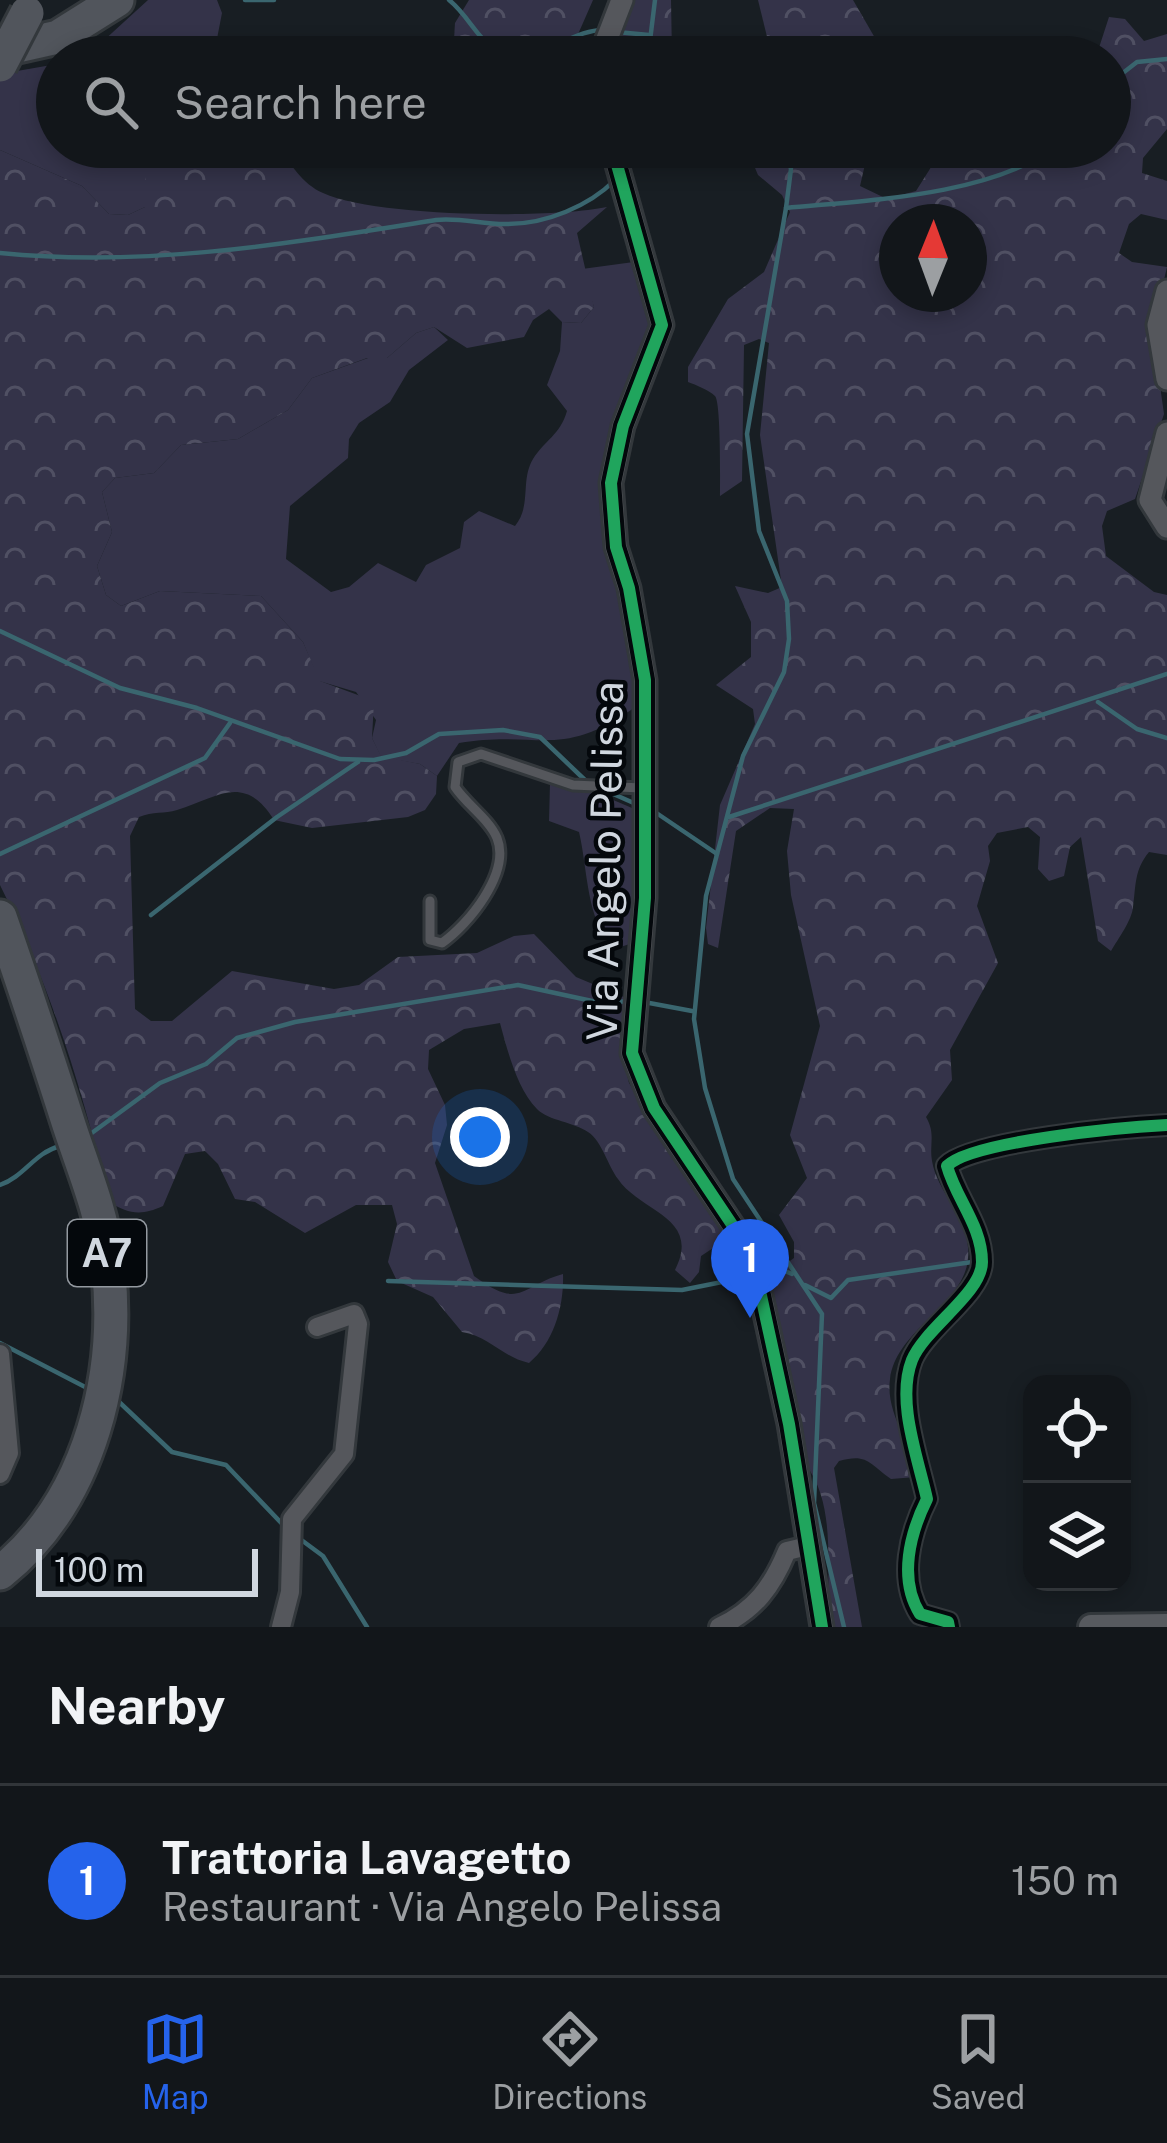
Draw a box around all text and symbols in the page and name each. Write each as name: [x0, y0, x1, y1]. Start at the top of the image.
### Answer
search box: [36, 36, 1131, 168]
icon: search: [78, 69, 144, 135]
text: Search here: [174, 76, 427, 129]
north arrow: [879, 204, 987, 312]
street label: Via Angelo Pelissa: [577, 681, 632, 1041]
your location: [450, 1107, 510, 1167]
pin: 1: [711, 1219, 789, 1318]
road number: A7: [68, 1220, 146, 1286]
map controls: [1023, 1375, 1131, 1591]
button: locate: [1023, 1375, 1131, 1483]
button: layers: [1023, 1483, 1131, 1591]
scale bar: [36, 1543, 258, 1596]
text: 100 m: [54, 1551, 144, 1589]
text: Nearby: [48, 1676, 225, 1735]
text: Trattoria Lavagetto: [162, 1831, 571, 1884]
text: 1: [79, 1858, 95, 1904]
text: 150 m: [1011, 1858, 1119, 1904]
text: Restaurant · Via Angelo Pelissa: [162, 1884, 722, 1930]
tab: Map: [142, 2006, 209, 2116]
tab: Directions: [492, 2006, 647, 2116]
tab: Saved: [931, 2006, 1025, 2116]

